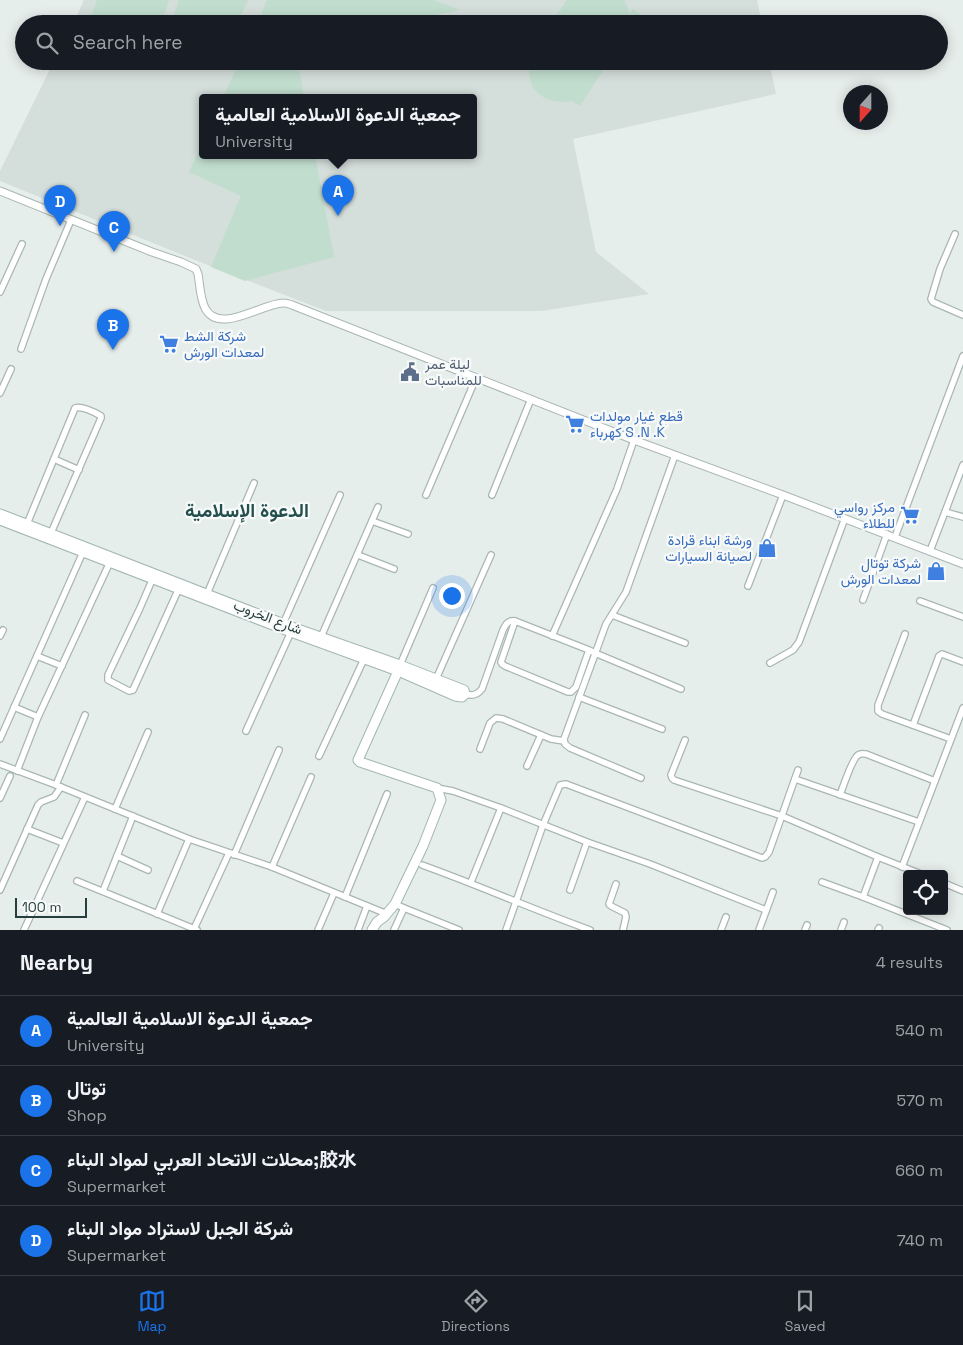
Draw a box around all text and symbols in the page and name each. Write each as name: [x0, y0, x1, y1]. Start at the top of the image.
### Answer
search box: [15, 15, 948, 70]
icon: search: [33, 29, 61, 57]
text: Search here: [73, 30, 183, 55]
north arrow: [843, 85, 888, 130]
popup: [199, 94, 477, 159]
text: جمعية الدعوة الاسلامية العالمية: [215, 102, 461, 127]
text: University: [215, 131, 293, 152]
pin: A: [322, 175, 354, 216]
pin: D: [44, 185, 76, 226]
pin: C: [98, 211, 130, 252]
pin: B: [97, 309, 129, 350]
place label: شركة الشط لمعدات الورش: [184, 327, 264, 361]
supermarket icon: شركة الشط لمعدات الورش: [158, 333, 180, 355]
place label: ليلة عمر للمناسبات: [424, 355, 482, 389]
public building icon: ليلة عمر للمناسبات: [399, 361, 421, 383]
place label: قطع غيار مولدات كهرباء S .N .K: [590, 407, 683, 441]
supermarket icon: قطع غيار مولدات كهرباء S .N .K: [564, 413, 586, 435]
district label: الدعوة الإسلامية: [185, 498, 309, 523]
place label: مركز رواسي للطلاء: [834, 498, 895, 532]
supermarket icon: مركز رواسي للطلاء: [899, 504, 921, 526]
place label: ورشة ابناء قرادة لصيانة السيارات: [665, 531, 752, 565]
shop icon: ورشة ابناء قرادة لصيانة السيارات: [756, 537, 778, 559]
place label: شركة توتال لمعدات الورش: [841, 554, 921, 588]
shop icon: شركة توتال لمعدات الورش: [925, 560, 947, 582]
your location: [439, 583, 465, 609]
street label: شارع الخروب: [230, 596, 305, 640]
map controls: [903, 870, 948, 915]
button: locate: [903, 870, 948, 915]
scale bar: [15, 895, 88, 918]
text: 100 m: [22, 898, 61, 916]
text: Nearby: [20, 949, 93, 976]
text: 4 results: [876, 952, 943, 973]
text: جمعية الدعوة الاسلامية العالمية: [67, 1006, 313, 1031]
text: A: [31, 1020, 41, 1041]
text: 540 m: [895, 1020, 943, 1041]
text: University: [67, 1035, 145, 1056]
text: توتال: [67, 1076, 106, 1101]
text: B: [31, 1090, 41, 1111]
text: 570 m: [897, 1090, 943, 1111]
text: Shop: [67, 1105, 107, 1126]
text: محلات الاتحاد العربي لمواد البناء;胶水: [67, 1147, 357, 1172]
text: C: [31, 1160, 41, 1181]
text: 660 m: [895, 1160, 943, 1181]
text: Supermarket: [67, 1176, 166, 1197]
text: شركة الجبل لاستراد مواد البناء: [67, 1216, 293, 1241]
text: D: [31, 1230, 41, 1251]
text: 740 m: [897, 1230, 943, 1251]
text: Supermarket: [67, 1245, 166, 1266]
tab: Map: [137, 1287, 167, 1335]
tab: Directions: [441, 1287, 510, 1335]
tab: Saved: [785, 1287, 826, 1335]

